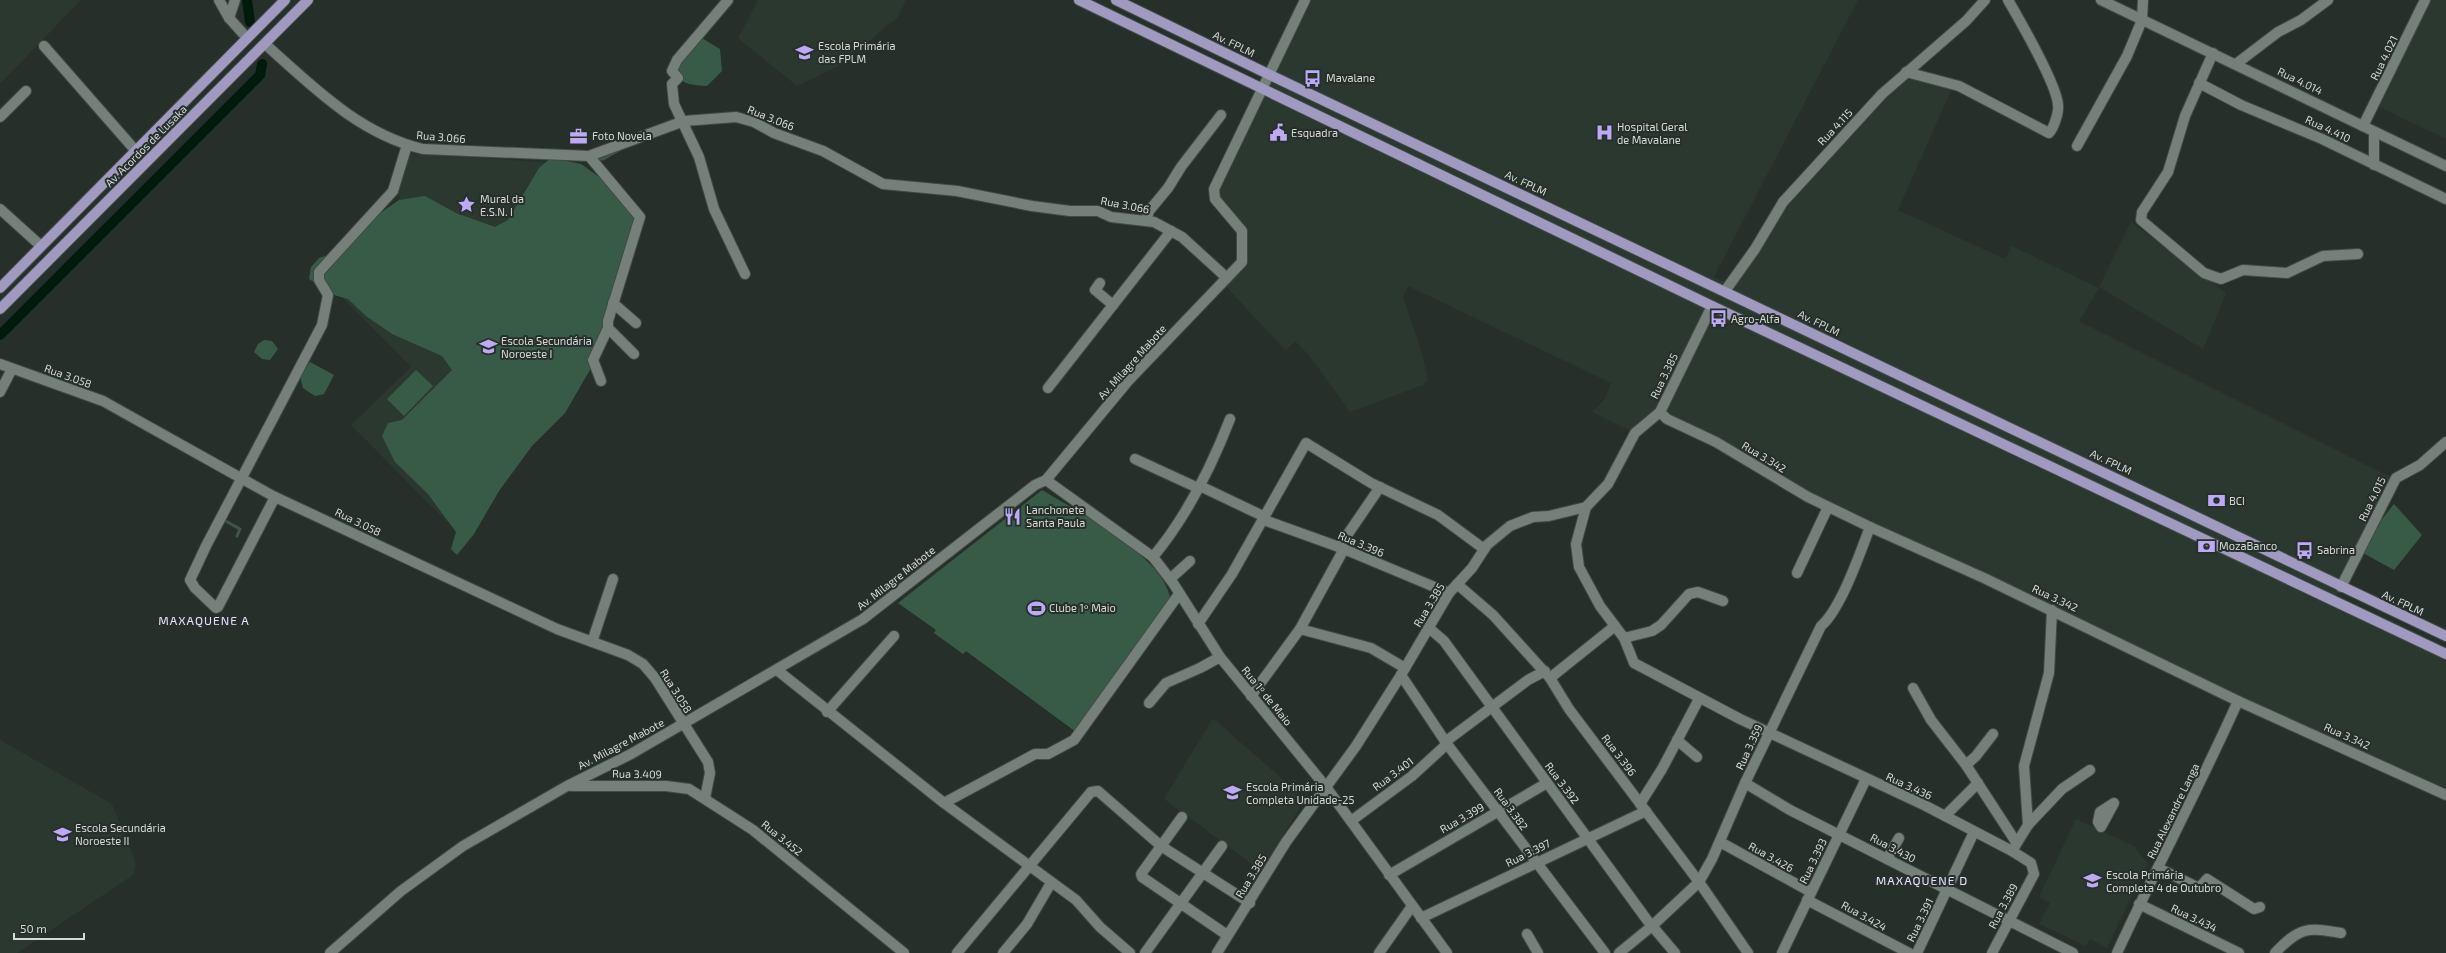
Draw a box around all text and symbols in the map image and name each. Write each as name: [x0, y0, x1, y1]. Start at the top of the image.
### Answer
street label: Av. FPLM: [1211, 28, 1257, 59]
street label: Rua 4.021: [2367, 33, 2400, 82]
place label: Escola Primária das FPLM: [818, 39, 896, 65]
school or university icon: Escola Primária das FPLM: [795, 42, 815, 62]
street label: Rua 4.014: [2276, 64, 2325, 97]
bus stop icon: Mavalane: [1303, 68, 1323, 88]
place label: Mavalane: [1326, 71, 1375, 84]
street label: Av. Acordos de Lusaka: [102, 102, 189, 189]
street label: Rua 3.066: [746, 102, 797, 133]
street label: Rua 4.115: [1815, 106, 1855, 148]
street label: Rua 4.410: [2303, 112, 2353, 145]
place label: Hospital Geral de Mavalane: [1617, 120, 1688, 146]
public building icon: Esquadra: [1268, 123, 1288, 143]
hospital icon: Hospital Geral de Mavalane: [1594, 123, 1614, 143]
office icon: Foto Novela: [569, 126, 589, 146]
place label: Esquadra: [1291, 126, 1338, 139]
street label: Rua 3.066: [416, 128, 466, 145]
place label: Foto Novela: [592, 129, 652, 142]
street label: Av. FPLM: [1503, 167, 1549, 198]
place label: Mural da E.S.N. I: [480, 192, 524, 218]
street label: Rua 3.066: [1100, 193, 1151, 216]
place icon: Mural da E.S.N. I: [457, 195, 477, 215]
street label: Av. FPLM: [1796, 307, 1842, 338]
bus stop icon: Agro-Alfa: [1708, 309, 1728, 329]
place label: Agro-Alfa: [1731, 312, 1780, 325]
street label: Av. Milagre Mabote: [1095, 322, 1169, 402]
place label: Escola Secundária Noroeste I: [501, 334, 592, 360]
school or university icon: Escola Secundária Noroeste I: [478, 337, 498, 357]
street label: Rua 3.385: [1647, 351, 1680, 401]
street label: Rua 3.058: [43, 361, 94, 390]
street label: Rua 3.342: [1740, 438, 1789, 475]
street label: Av. FPLM: [2088, 446, 2134, 477]
street label: Rua 4.015: [2355, 474, 2388, 523]
bank icon: BCI: [2206, 491, 2226, 511]
place label: BCI: [2229, 494, 2245, 507]
place label: Lanchonete Santa Paula: [1026, 503, 1085, 529]
street label: Rua 3.058: [333, 505, 383, 538]
restaurant icon: Lanchonete Santa Paula: [1003, 506, 1023, 526]
street label: Rua 3.396: [1336, 528, 1386, 559]
bank icon: MozaBanco: [2196, 536, 2216, 556]
place label: MozaBanco: [2219, 539, 2277, 552]
bus stop icon: Sabrina: [2294, 540, 2314, 560]
street label: Av. Milagre Mabote: [854, 543, 938, 612]
place label: Sabrina: [2317, 543, 2355, 556]
street label: Rua 3.385: [1410, 580, 1447, 629]
street label: Rua 3.342: [2030, 581, 2080, 614]
street label: Av. FPLM: [2380, 587, 2426, 618]
sports icon: Clube 1º Maio: [1026, 598, 1046, 618]
place label: Clube 1º Maio: [1049, 601, 1116, 614]
district label: MAXAQUENE A: [158, 613, 250, 628]
street label: Rua 1º de Maio: [1239, 663, 1295, 728]
street label: Rua 3.058: [658, 666, 695, 715]
street label: Av. Milagre Mabote: [575, 715, 666, 772]
street label: Rua 3.342: [2322, 720, 2372, 752]
street label: Rua 3.359: [1732, 722, 1765, 772]
street label: Rua 3.396: [1599, 731, 1639, 778]
street label: Rua 3.401: [1370, 754, 1416, 793]
street label: Rua 3.392: [1543, 759, 1582, 806]
street label: Rua Alexandre Langa: [2144, 761, 2201, 861]
street label: Rua 3.409: [612, 767, 662, 780]
street label: Rua 3.436: [1884, 769, 1934, 802]
place label: Escola Primária Completa Unidade-25: [1246, 780, 1355, 806]
school or university icon: Escola Primária Completa Unidade-25: [1223, 783, 1243, 803]
street label: Rua 3.382: [1492, 785, 1531, 832]
street label: Rua 3.399: [1437, 800, 1486, 835]
street label: Rua 3.452: [759, 817, 805, 858]
place label: Escola Secundária Noroeste II: [75, 821, 166, 847]
school or university icon: Escola Secundária Noroeste II: [52, 824, 72, 844]
street label: Rua 3.430: [1868, 830, 1918, 865]
street label: Rua 3.397: [1503, 836, 1553, 869]
street label: Rua 3.393: [1796, 836, 1829, 886]
street label: Rua 3.426: [1747, 839, 1796, 874]
street label: Rua 3.385: [1232, 851, 1269, 900]
place label: Escola Primária Completa 4 de Outubro: [2106, 868, 2221, 894]
school or university icon: Escola Primária Completa 4 de Outubro: [2083, 871, 2103, 891]
district label: MAXAQUENE D: [1876, 873, 1968, 888]
street label: Rua 3.389: [1985, 881, 2020, 931]
street label: Rua 3.391: [1903, 896, 1936, 944]
street label: Rua 3.424: [1839, 898, 1889, 933]
street label: Rua 3.434: [2169, 901, 2220, 934]
scale bar: [14, 915, 84, 941]
text: 50 m: [20, 921, 47, 935]

